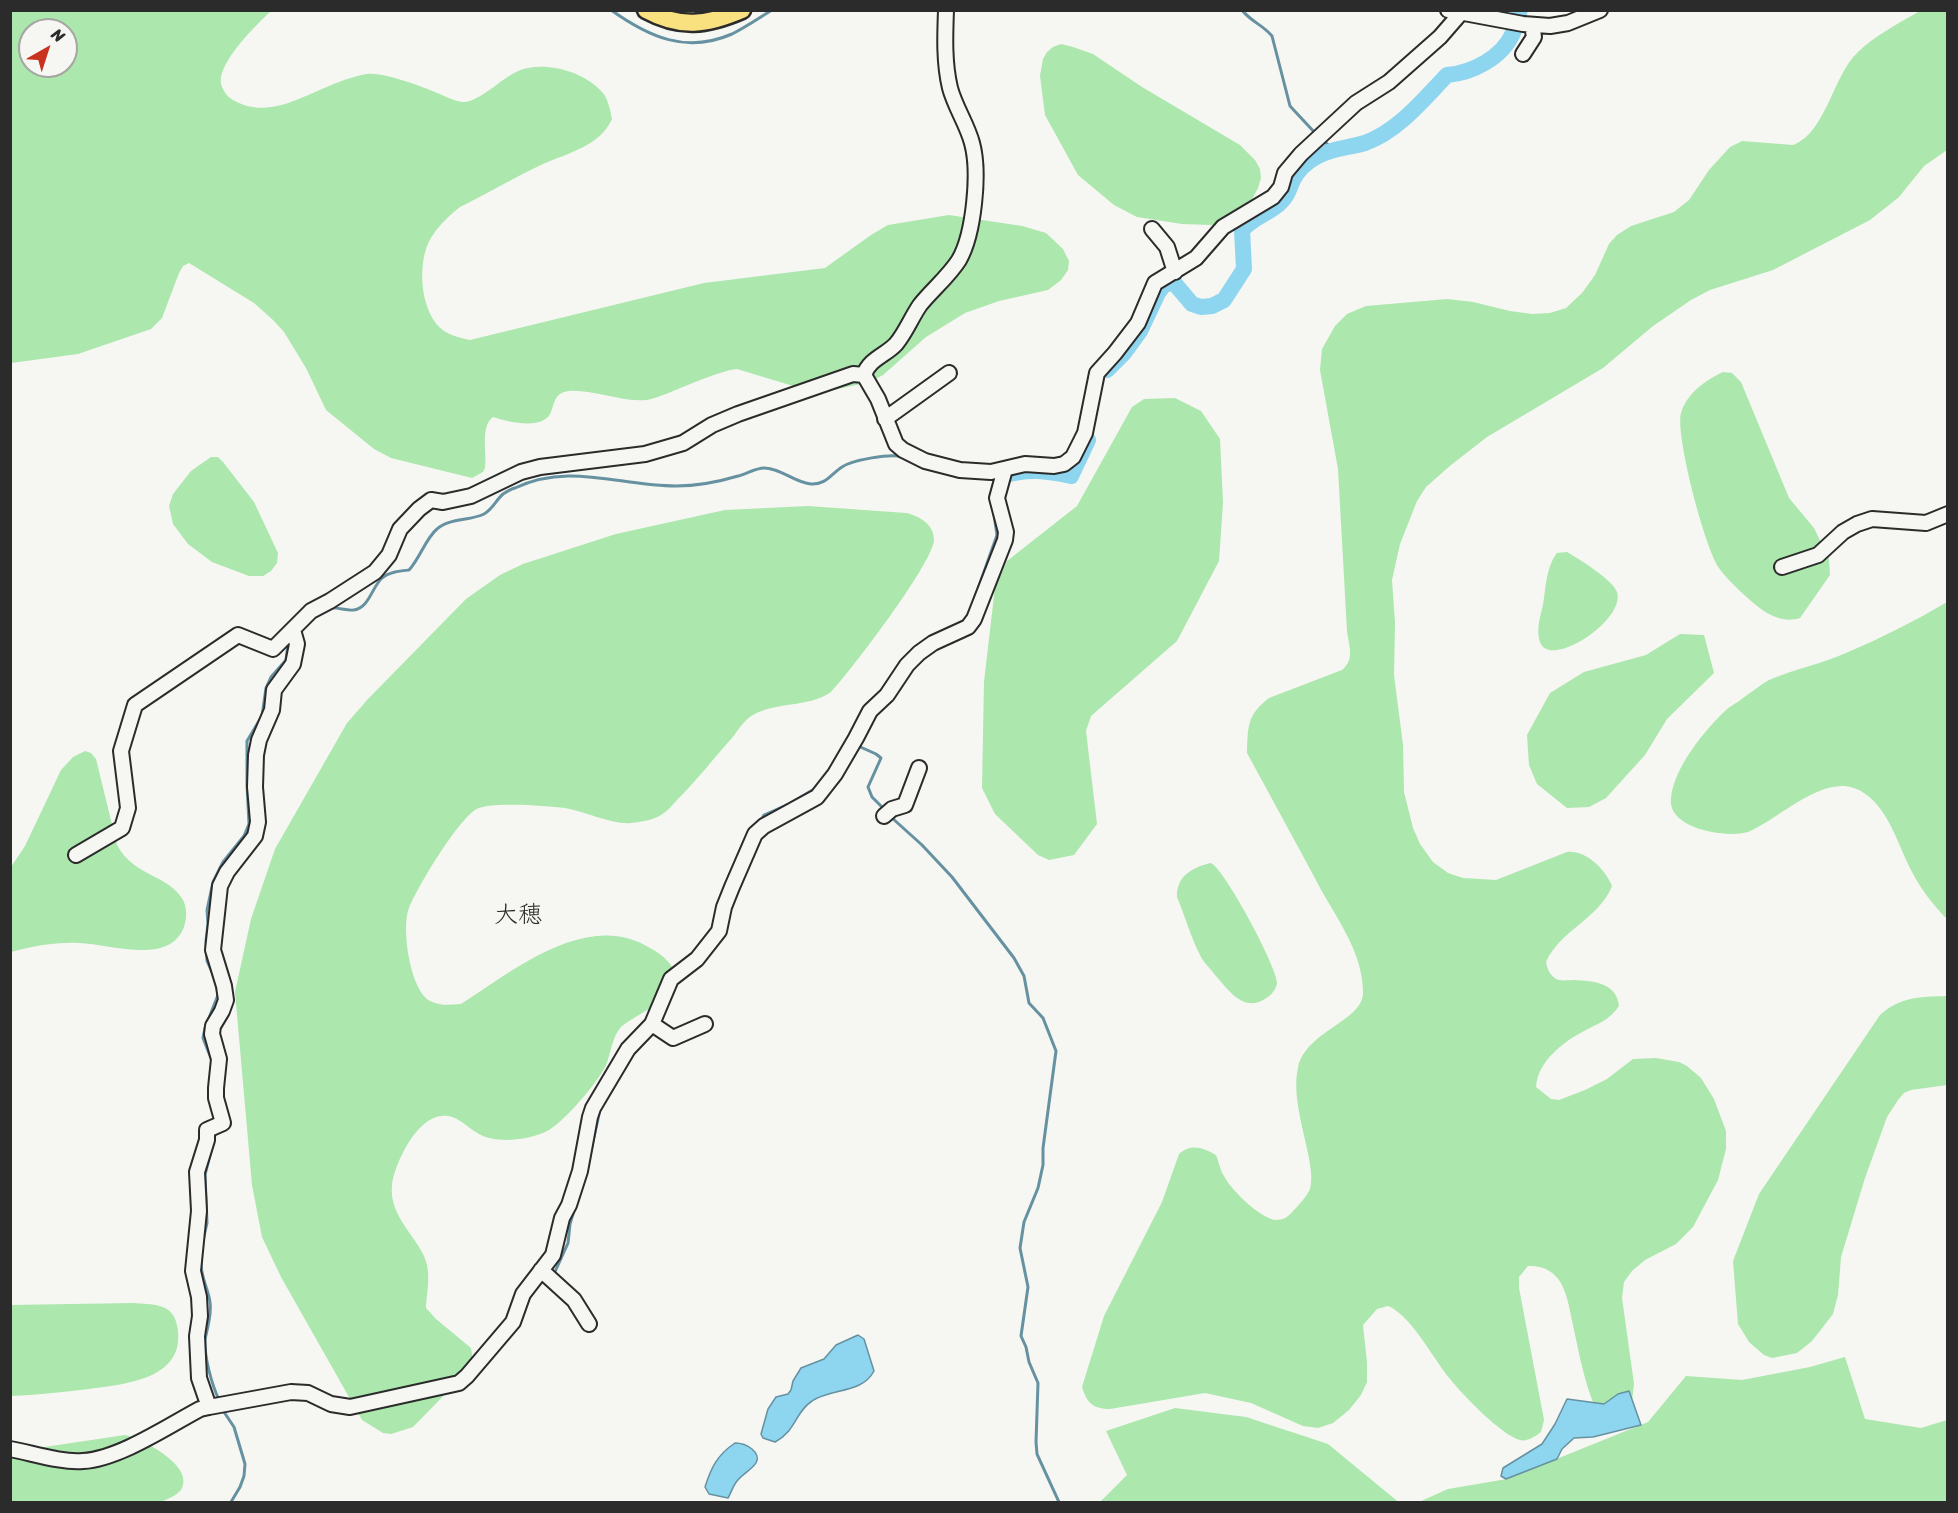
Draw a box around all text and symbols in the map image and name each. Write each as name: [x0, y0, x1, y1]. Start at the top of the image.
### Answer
north arrow: [18, 18, 78, 78]
text: N: [45, 20, 72, 50]
district label: 大穂: [494, 902, 542, 930]

